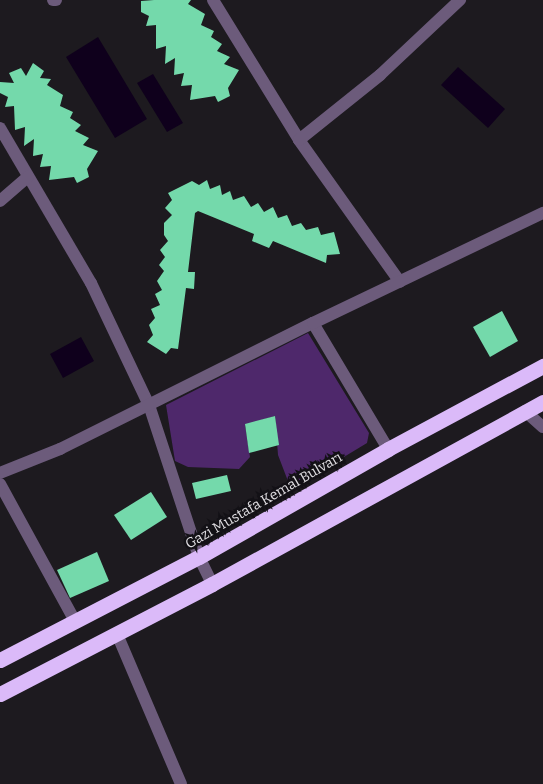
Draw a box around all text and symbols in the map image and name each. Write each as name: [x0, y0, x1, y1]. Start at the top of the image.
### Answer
street label: Gazi Mustafa Kemal Bulvarı: [183, 449, 345, 553]

